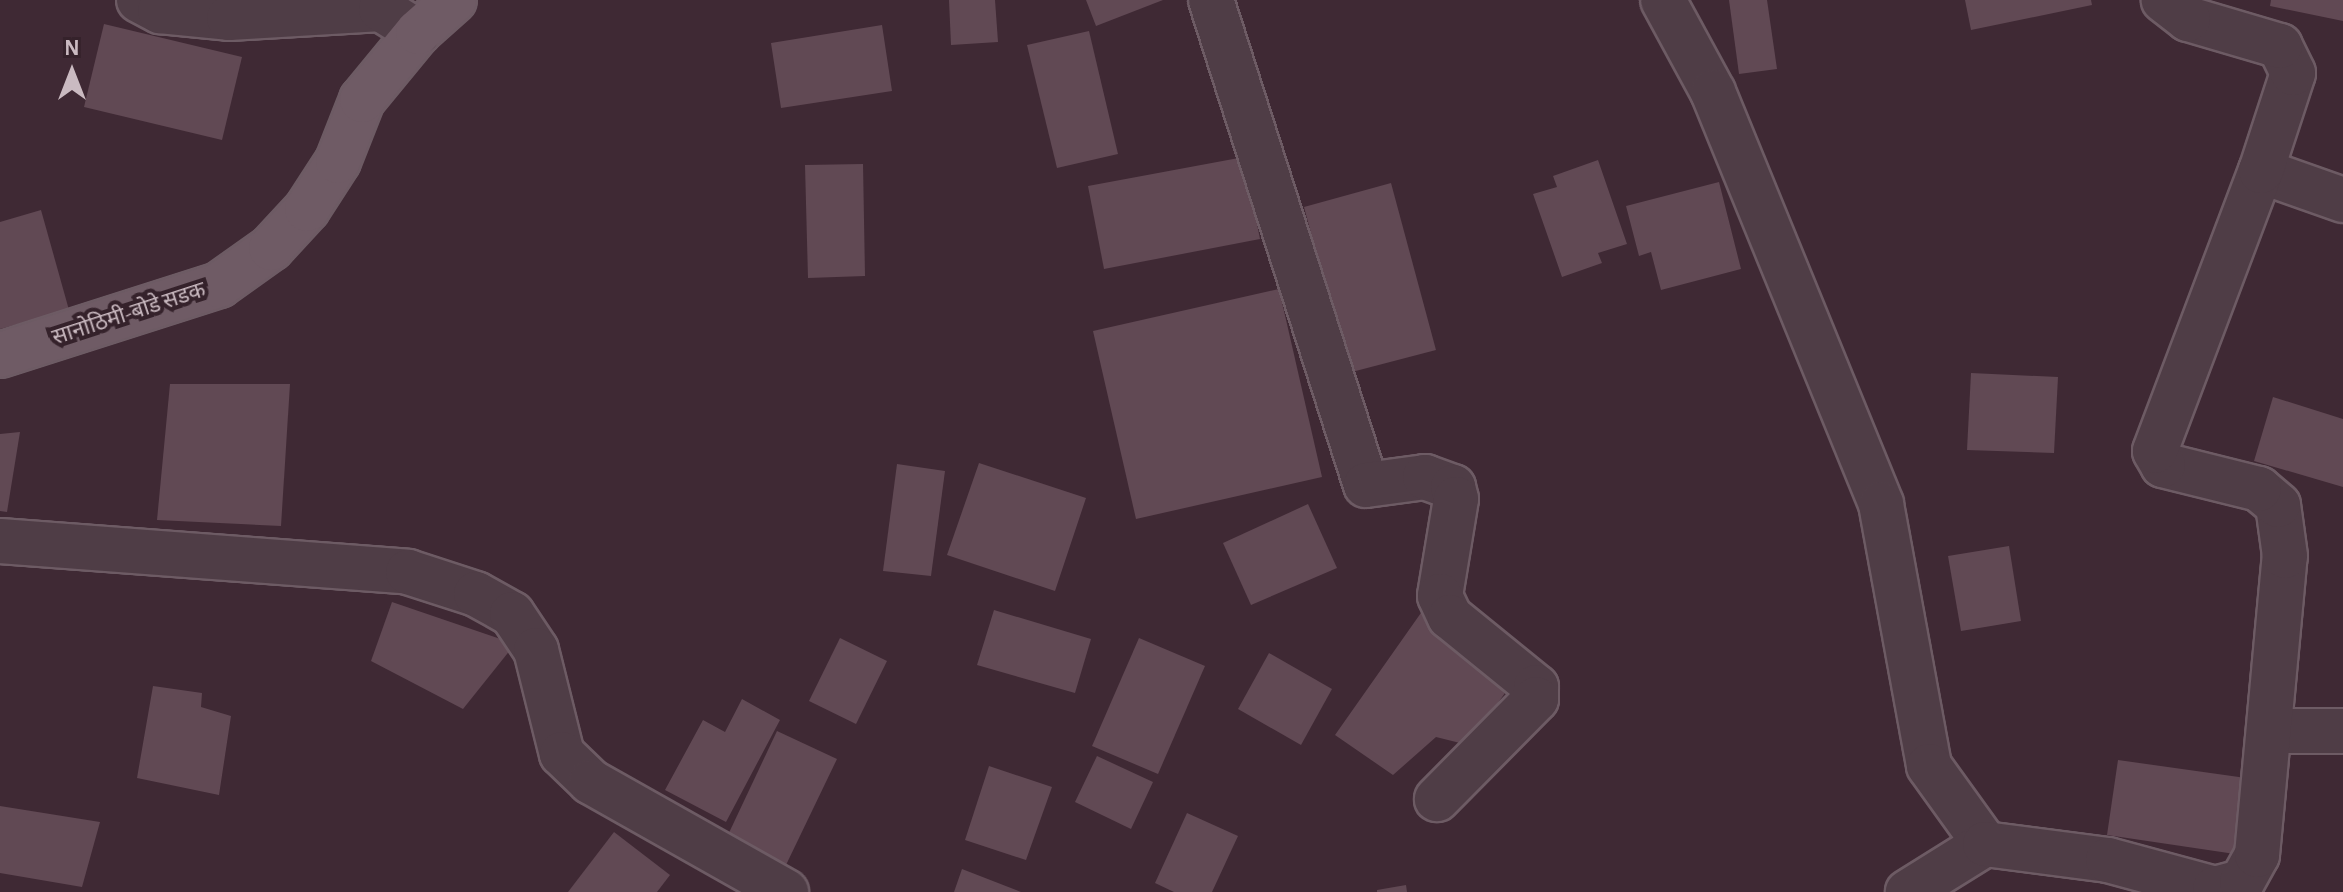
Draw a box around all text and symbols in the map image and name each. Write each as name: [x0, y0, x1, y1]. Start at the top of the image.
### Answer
north arrow: [32, 32, 112, 112]
text: N: [64, 37, 80, 59]
street label: सानोठिमी-बोडे सडक: [49, 277, 209, 351]

